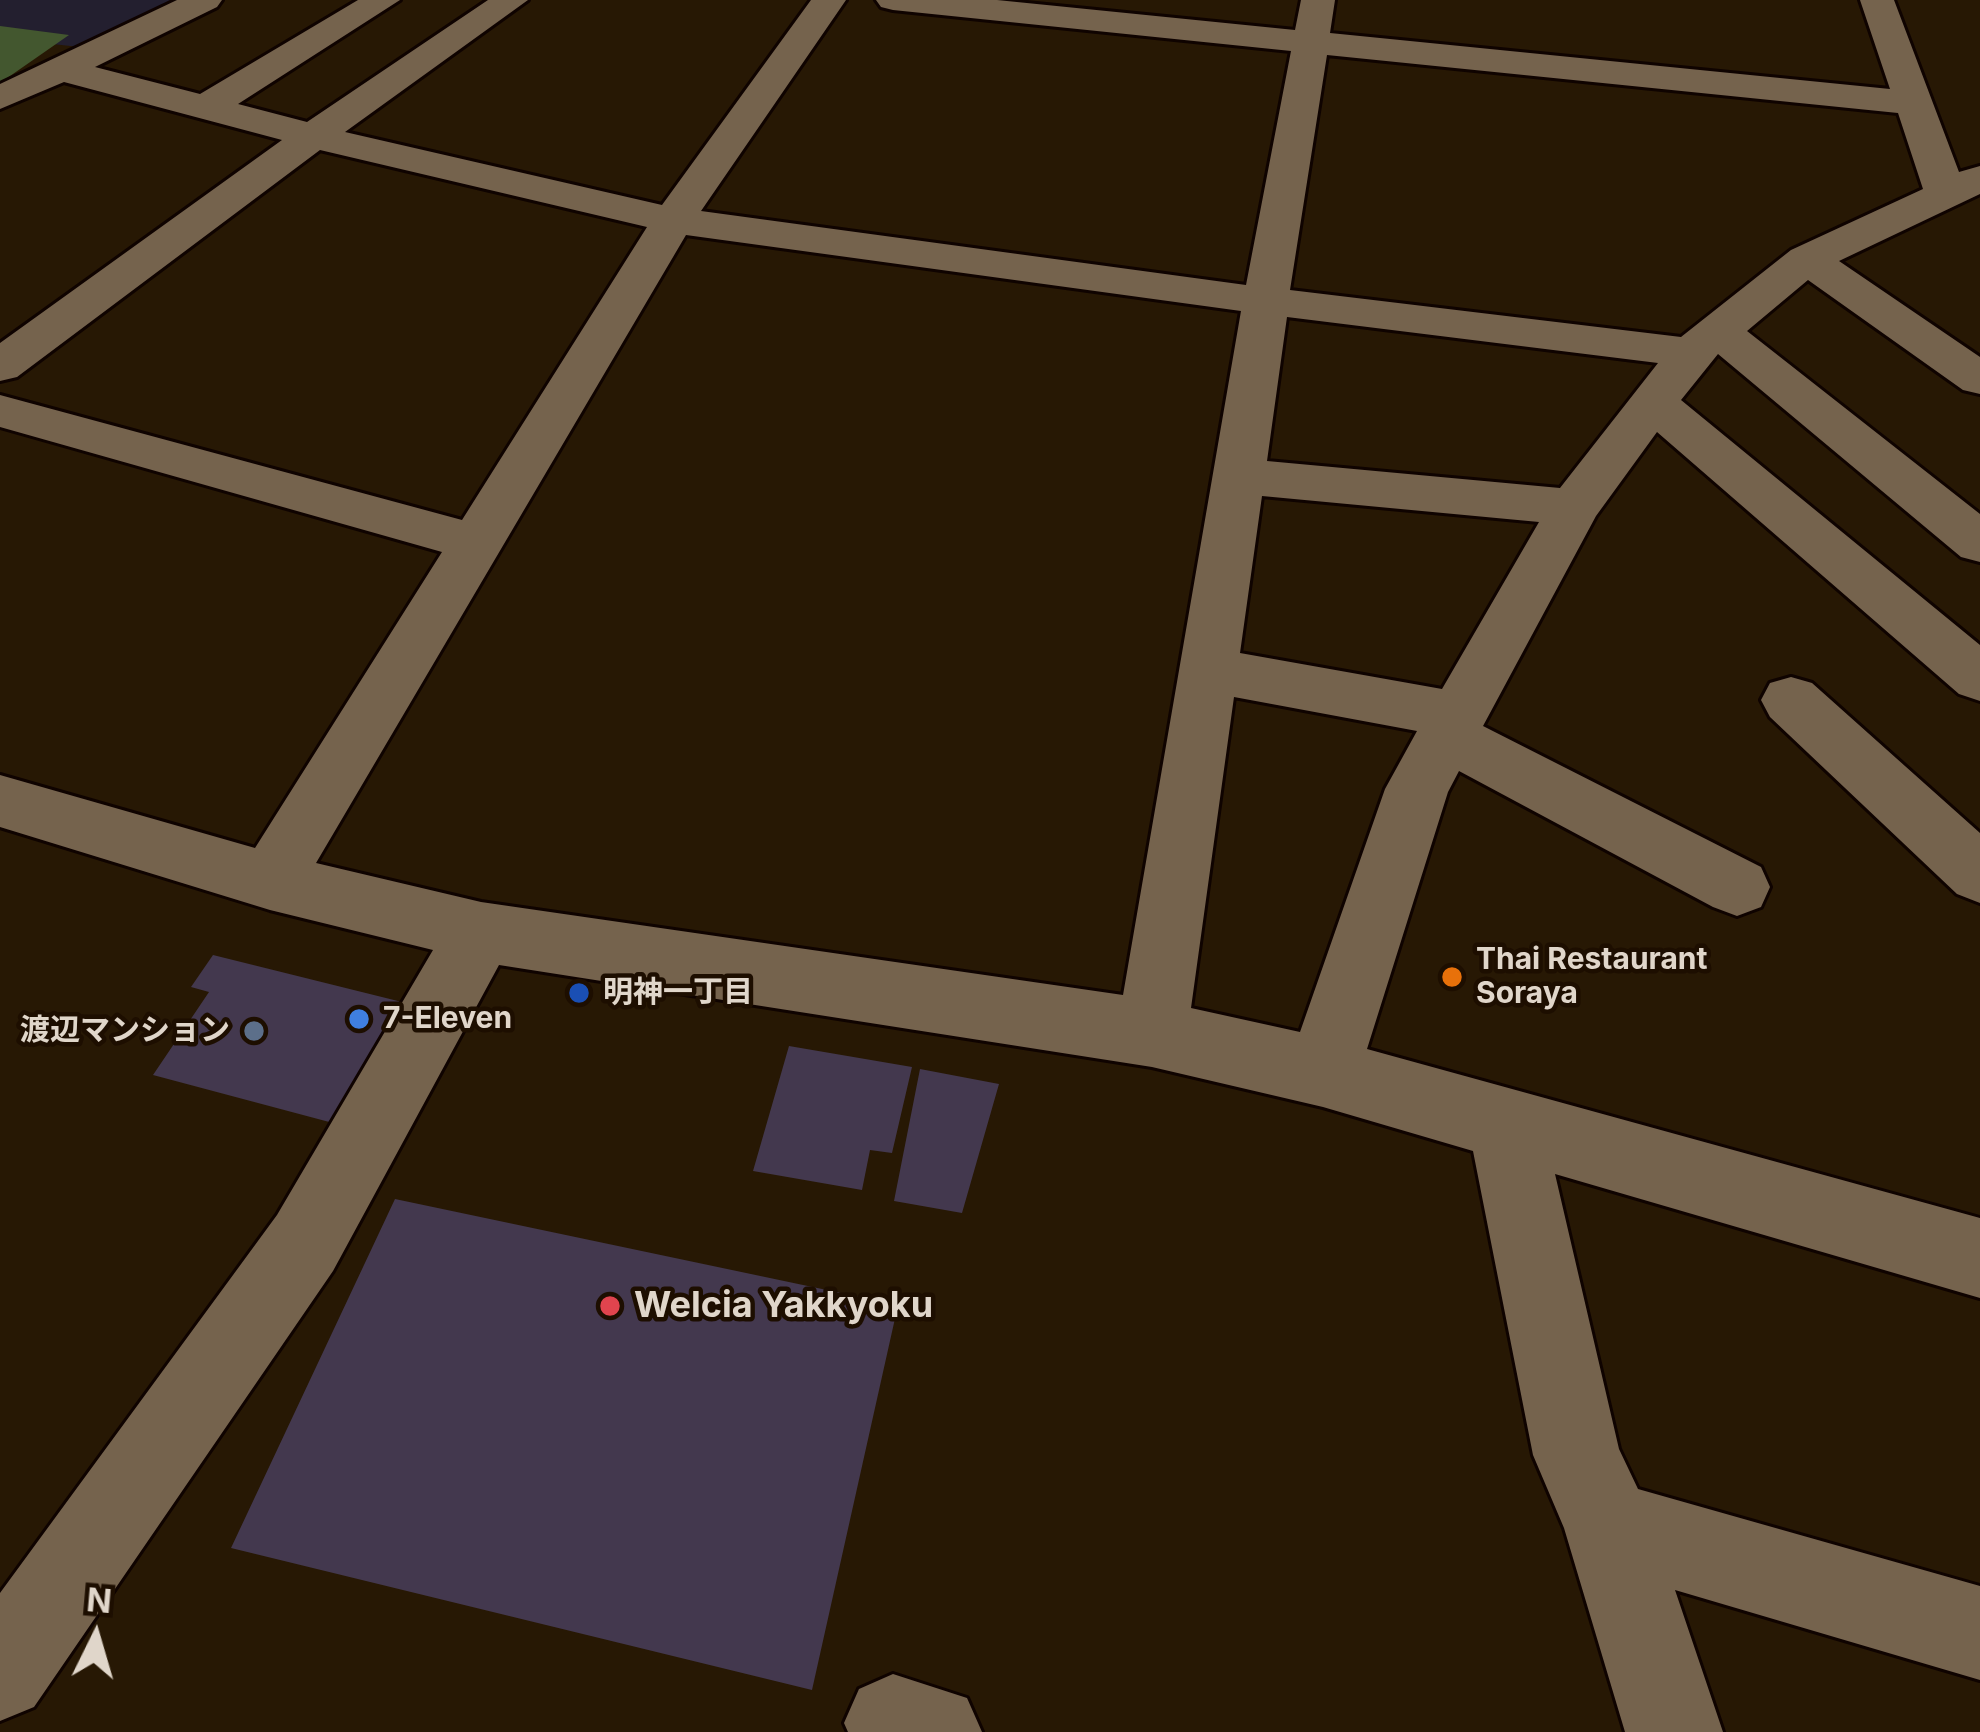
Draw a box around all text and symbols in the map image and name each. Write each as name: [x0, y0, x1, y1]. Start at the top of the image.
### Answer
place label: Thai Restaurant Soraya: [1476, 942, 1707, 1012]
marker: Thai Restaurant Soraya: [1439, 964, 1465, 990]
place label: 明神一丁目: [603, 975, 753, 1011]
marker: 明神一丁目: [566, 980, 592, 1006]
place label: 7-Eleven: [383, 1001, 512, 1037]
marker: 7-Eleven: [346, 1006, 372, 1032]
place label: 渡辺マンション: [20, 1013, 230, 1049]
marker: 渡辺マンション: [241, 1018, 267, 1044]
place label: Welcia Yakkyoku: [634, 1284, 933, 1328]
marker: Welcia Yakkyoku: [597, 1293, 623, 1319]
north arrow: [36, 1576, 156, 1696]
text: N: [85, 1579, 113, 1621]

